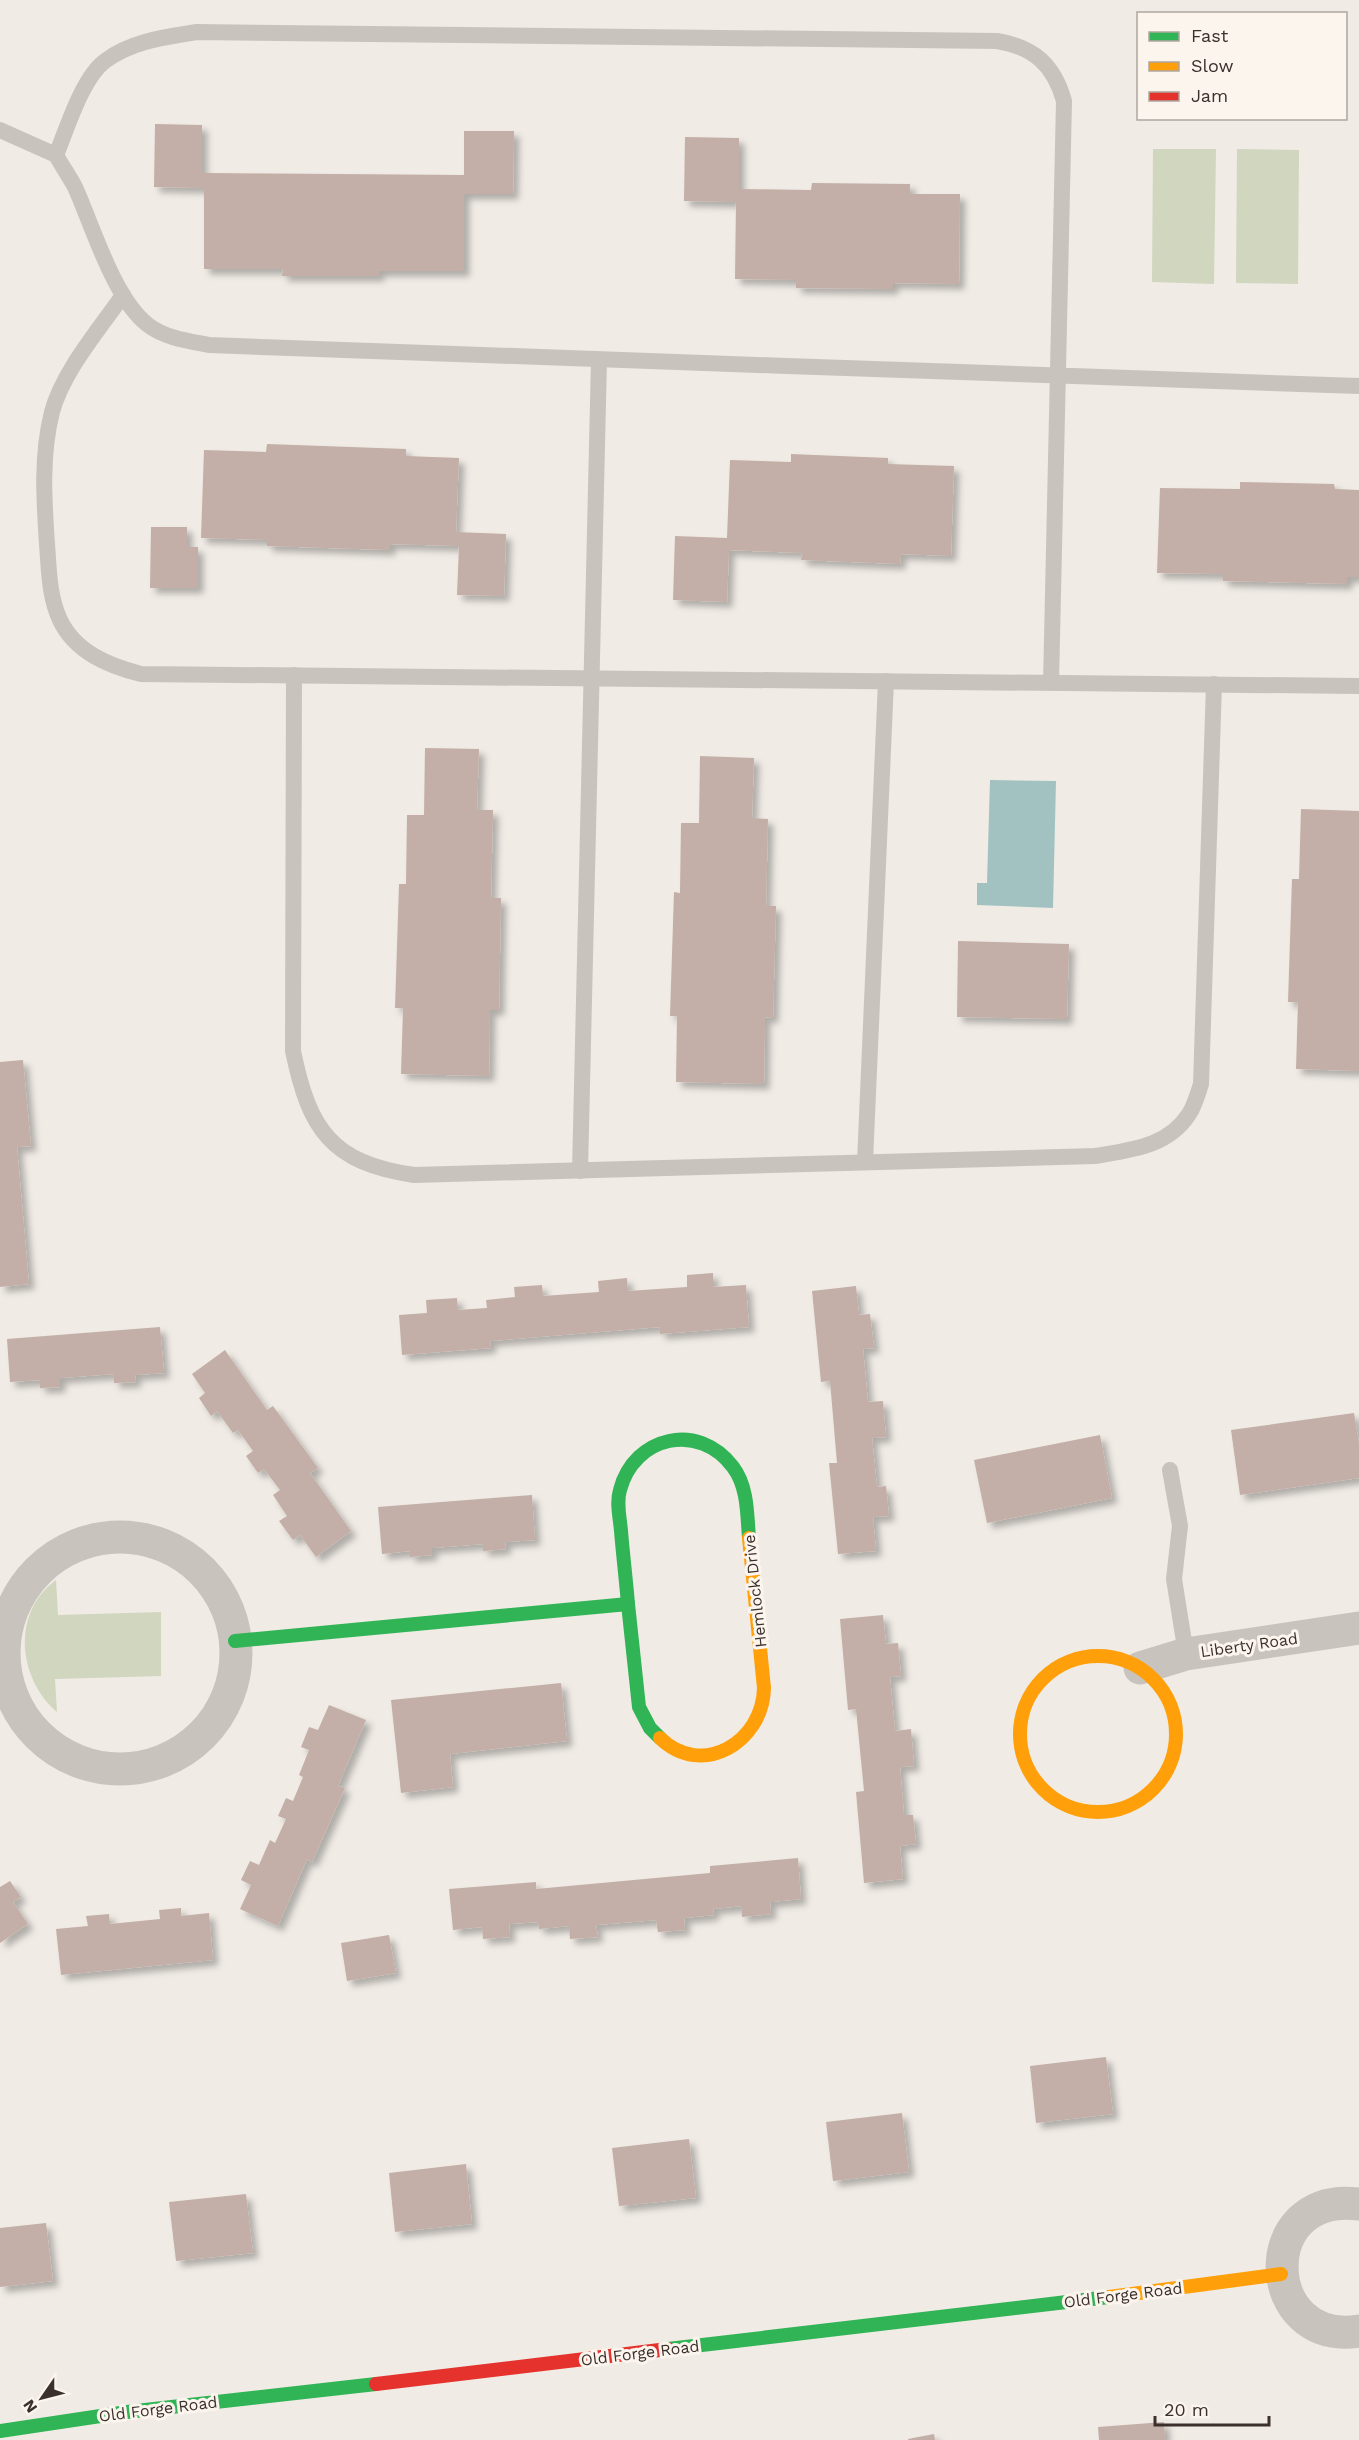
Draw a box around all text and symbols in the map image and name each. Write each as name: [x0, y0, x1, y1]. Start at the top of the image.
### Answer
legend: [1137, 12, 1347, 120]
text: Fast: [1191, 25, 1229, 46]
text: Slow: [1191, 55, 1234, 76]
text: Jam: [1191, 85, 1228, 106]
street label: Hemlock Drive: [740, 1534, 770, 1648]
street label: Liberty Road: [1199, 1629, 1299, 1661]
street label: Old Forge Road: [1063, 2278, 1183, 2312]
street label: Old Forge Road: [580, 2336, 700, 2370]
north arrow: [12, 2368, 72, 2428]
scale bar: [1155, 2389, 1269, 2427]
street label: Old Forge Road: [98, 2392, 218, 2426]
text: N: [19, 2396, 41, 2417]
text: 20 m: [1164, 2399, 1209, 2420]

